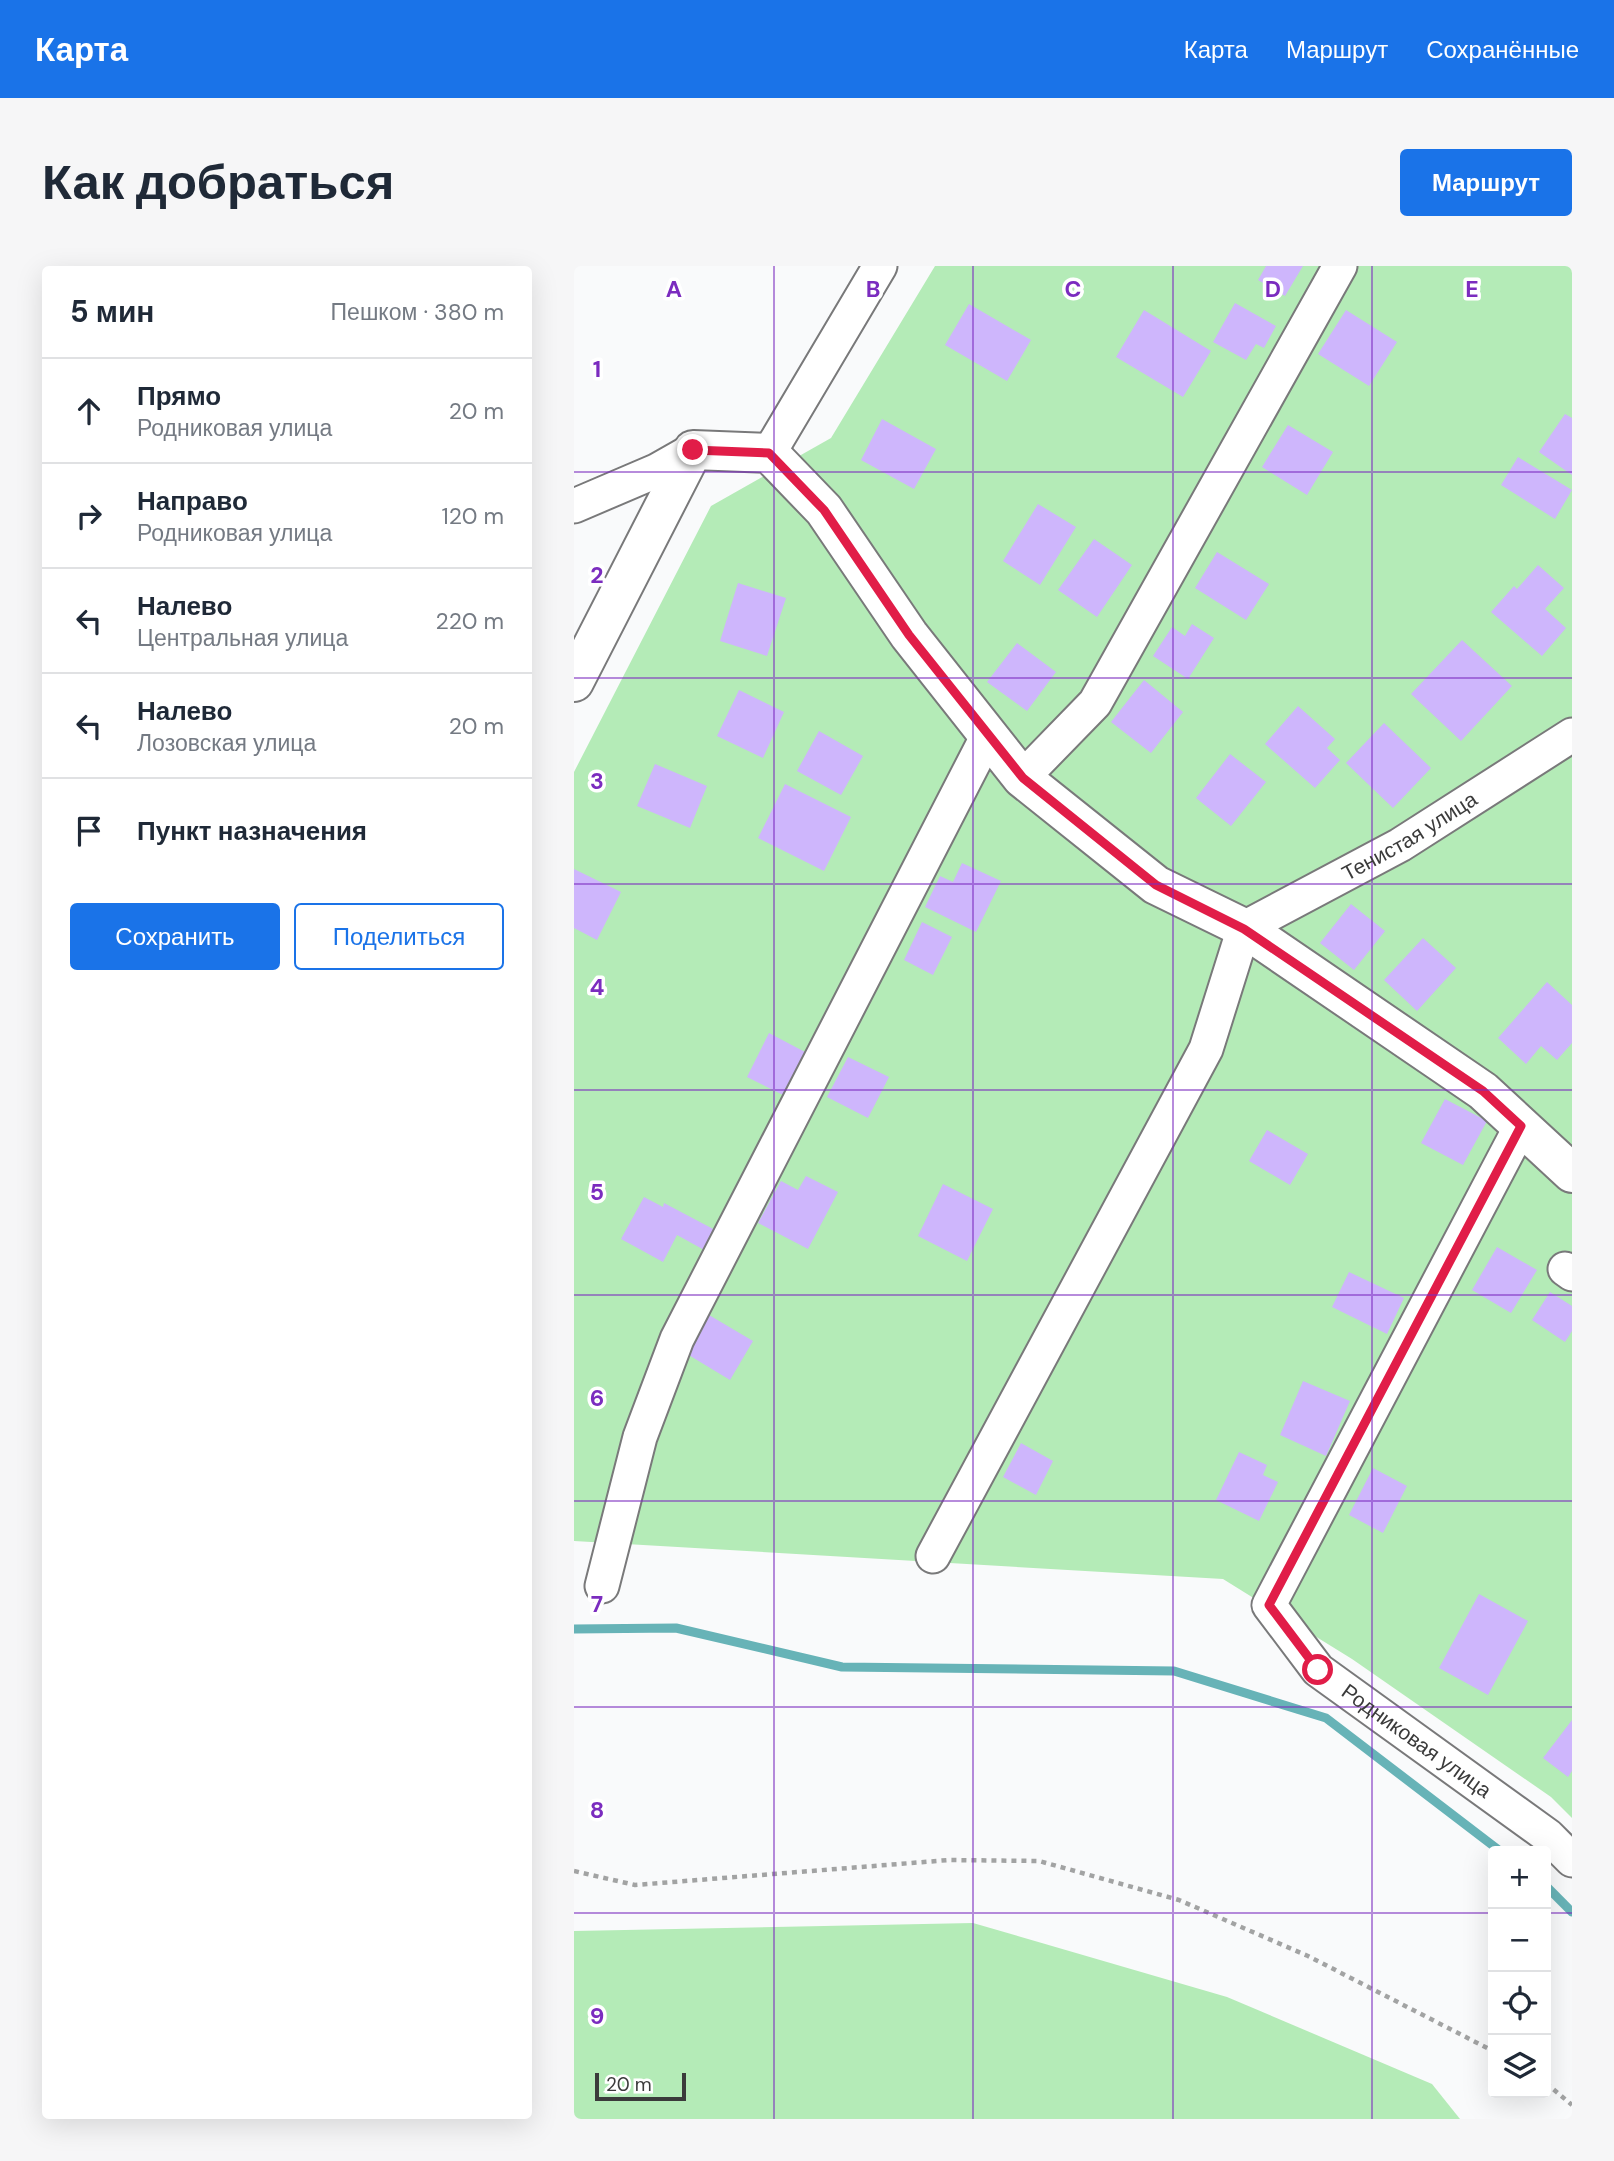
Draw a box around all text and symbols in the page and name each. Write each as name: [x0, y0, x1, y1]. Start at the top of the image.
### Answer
text: Карта: [35, 28, 128, 71]
text: Карта: [1184, 34, 1248, 65]
text: Маршрут: [1286, 34, 1388, 65]
text: Сохранённые: [1426, 34, 1579, 65]
button: Маршрут: [1400, 149, 1572, 216]
text: Как добраться: [42, 150, 394, 214]
text: A: [666, 274, 682, 304]
text: B: [866, 274, 880, 304]
text: C: [1065, 274, 1081, 304]
text: D: [1265, 274, 1281, 304]
text: E: [1465, 274, 1479, 304]
text: 5 мин: [70, 292, 154, 331]
text: Пешком · 380 m: [331, 297, 504, 327]
text: 1: [593, 354, 601, 384]
text: Прямо: [137, 379, 221, 413]
icon: ahead: [70, 392, 108, 430]
text: 20 m: [449, 396, 504, 426]
text: Родниковая улица: [137, 413, 332, 443]
route end: [677, 434, 708, 465]
text: Направо: [137, 484, 248, 518]
icon: right: [70, 497, 108, 535]
text: 120 m: [441, 501, 504, 531]
text: Родниковая улица: [137, 518, 332, 548]
text: 2: [590, 560, 604, 590]
text: Налево: [137, 589, 232, 623]
icon: left: [70, 602, 108, 640]
text: 220 m: [435, 606, 504, 636]
text: Центральная улица: [137, 623, 348, 653]
text: Налево: [137, 694, 232, 728]
icon: left: [70, 707, 108, 745]
text: 20 m: [449, 711, 504, 741]
text: Лозовская улица: [137, 728, 316, 758]
text: 3: [590, 766, 604, 796]
street label: Тенистая улица: [1337, 785, 1483, 887]
icon: arrive: [70, 812, 108, 850]
text: Пункт назначения: [137, 814, 367, 848]
button: Сохранить: [70, 903, 280, 970]
button: Поделиться: [294, 903, 504, 970]
text: 4: [590, 972, 605, 1002]
text: 5: [590, 1177, 604, 1207]
text: 6: [590, 1383, 604, 1413]
text: 7: [591, 1589, 603, 1619]
route start: [1302, 1654, 1333, 1685]
street label: Родниковая улица: [1336, 1677, 1497, 1805]
text: 8: [590, 1795, 604, 1825]
map controls: [1488, 1846, 1551, 2098]
button: +: [1488, 1846, 1551, 1909]
button: −: [1488, 1909, 1551, 1972]
button: locate: [1488, 1972, 1551, 2035]
text: 9: [590, 2001, 604, 2031]
button: layers: [1488, 2035, 1551, 2098]
scale bar: [595, 2070, 686, 2102]
text: 20 m: [606, 2072, 652, 2097]

